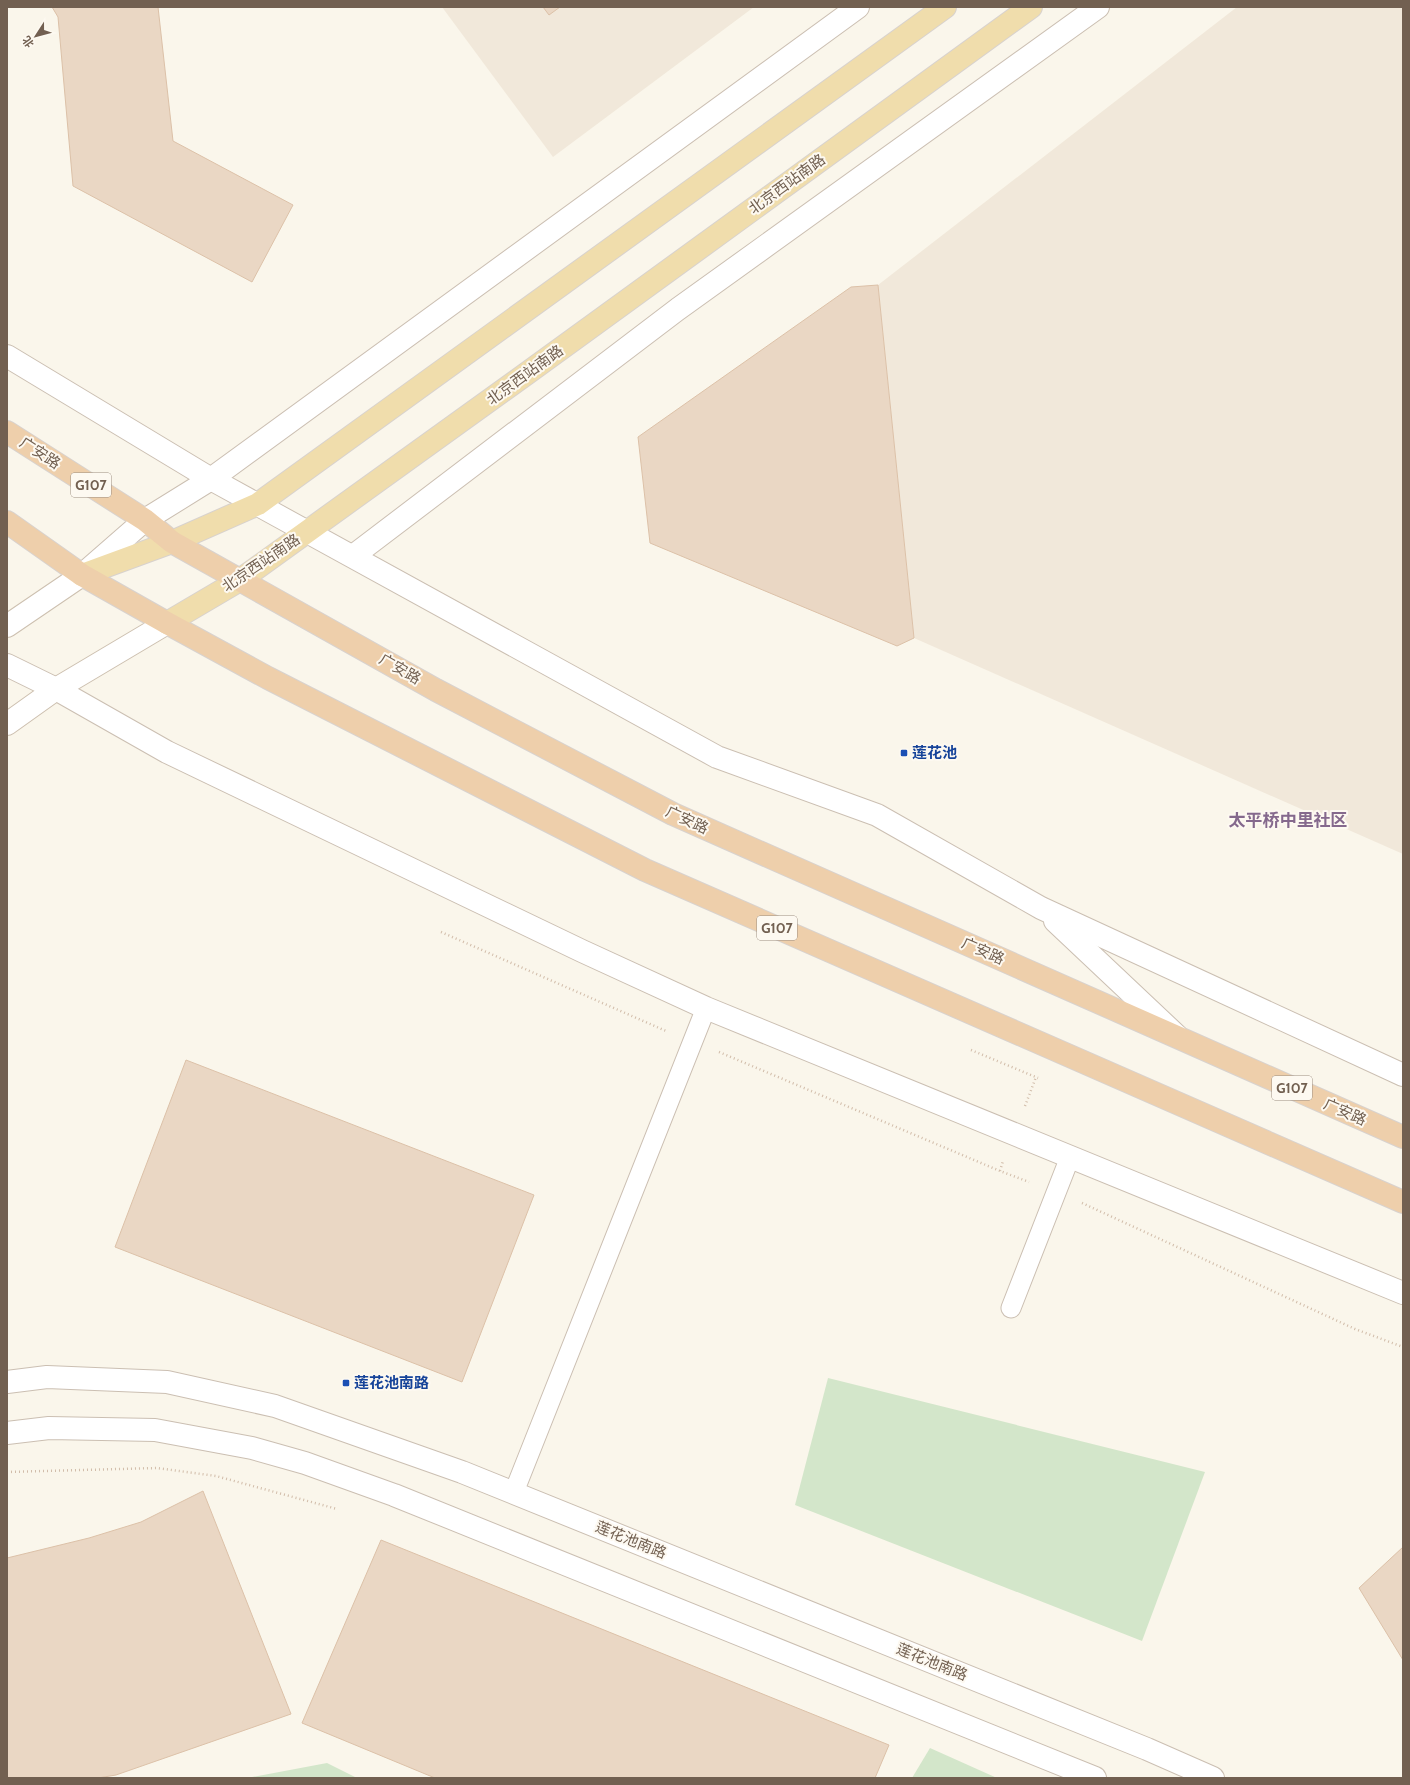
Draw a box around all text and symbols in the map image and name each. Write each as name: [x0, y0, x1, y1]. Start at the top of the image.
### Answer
north arrow: [16, 16, 56, 56]
text: 北: [19, 33, 37, 50]
street label: 北京西站南路: [745, 150, 829, 218]
street label: 北京西站南路: [483, 341, 567, 409]
street label: 广安路: [16, 433, 64, 473]
road number: G107: [71, 473, 111, 497]
street label: 北京西站南路: [219, 530, 303, 596]
street label: 广安路: [376, 650, 424, 688]
place label: 莲花池: [912, 744, 957, 762]
marker: 莲花池: [899, 748, 909, 758]
street label: 广安路: [663, 802, 711, 838]
district label: 太平桥中里社区: [1229, 810, 1348, 830]
road number: G107: [757, 916, 797, 940]
street label: 广安路: [959, 934, 1007, 968]
road number: G107: [1272, 1076, 1312, 1100]
street label: 广安路: [1321, 1095, 1369, 1129]
place label: 莲花池南路: [354, 1374, 429, 1392]
marker: 莲花池南路: [341, 1378, 351, 1388]
street label: 莲花池南路: [593, 1518, 669, 1562]
street label: 莲花池南路: [894, 1640, 970, 1684]

